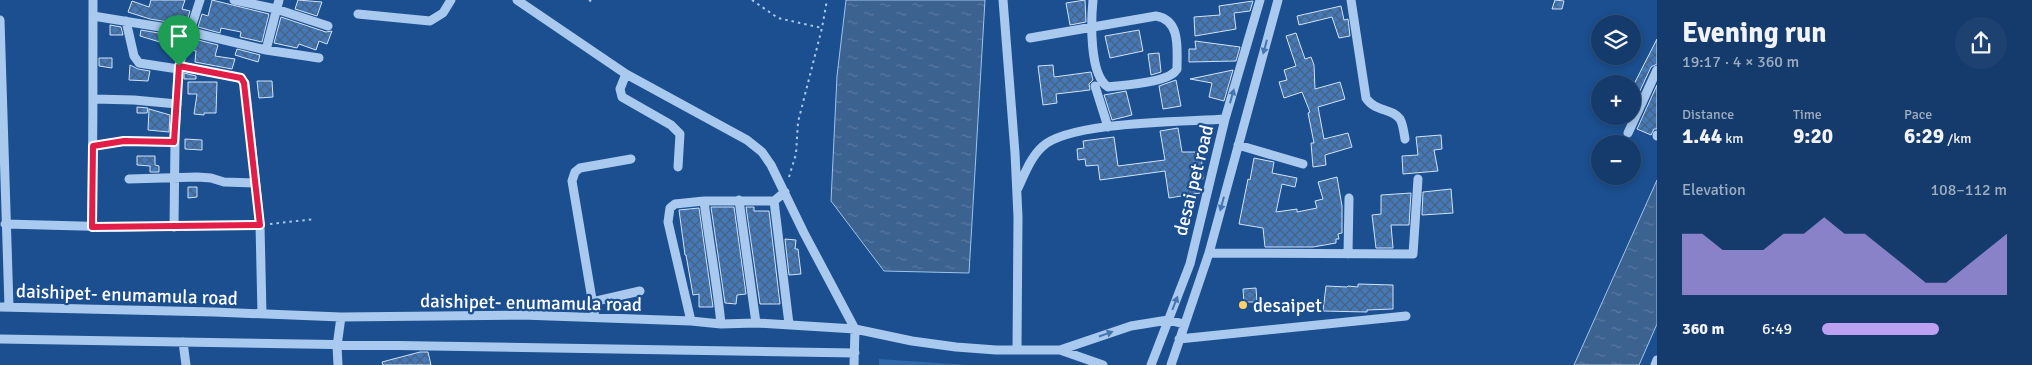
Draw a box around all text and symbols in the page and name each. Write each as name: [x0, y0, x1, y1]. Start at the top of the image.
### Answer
pin: [158, 15, 200, 66]
map controls: [1591, 15, 1641, 185]
button: layers: [1591, 15, 1641, 65]
text: Evening run: [1682, 16, 1827, 50]
button: share: [1955, 17, 2007, 69]
icon: arrive: [165, 22, 193, 50]
one-way arrow: [1260, 40, 1268, 55]
text: 19:17 · 4 × 360 m: [1682, 52, 1799, 72]
button: +: [1591, 75, 1641, 125]
one-way arrow: [1228, 88, 1236, 103]
text: Distance: [1682, 106, 1734, 123]
text: Time: [1793, 106, 1822, 123]
text: Pace: [1904, 106, 1932, 123]
street label: desai pet road: [1169, 122, 1219, 238]
text: 1.44: [1682, 123, 1722, 149]
text: 9:20: [1793, 123, 1833, 149]
text: 6:29: [1904, 123, 1944, 149]
text: km: [1722, 130, 1743, 147]
text: /km: [1944, 130, 1971, 147]
button: −: [1591, 135, 1641, 185]
text: Elevation: [1682, 180, 1746, 200]
text: 108–112 m: [1930, 180, 2007, 200]
one-way arrow: [1218, 196, 1226, 211]
street label: daishipet- enumamula road: [16, 279, 238, 311]
street label: daishipet- enumamula road: [420, 289, 642, 317]
place label: desaipet: [1253, 294, 1322, 318]
one-way arrow: [1171, 295, 1179, 310]
marker: desaipet: [1237, 299, 1249, 311]
text: 360 m: [1682, 319, 1724, 339]
text: 6:49: [1762, 319, 1792, 339]
one-way arrow: [1099, 330, 1114, 338]

